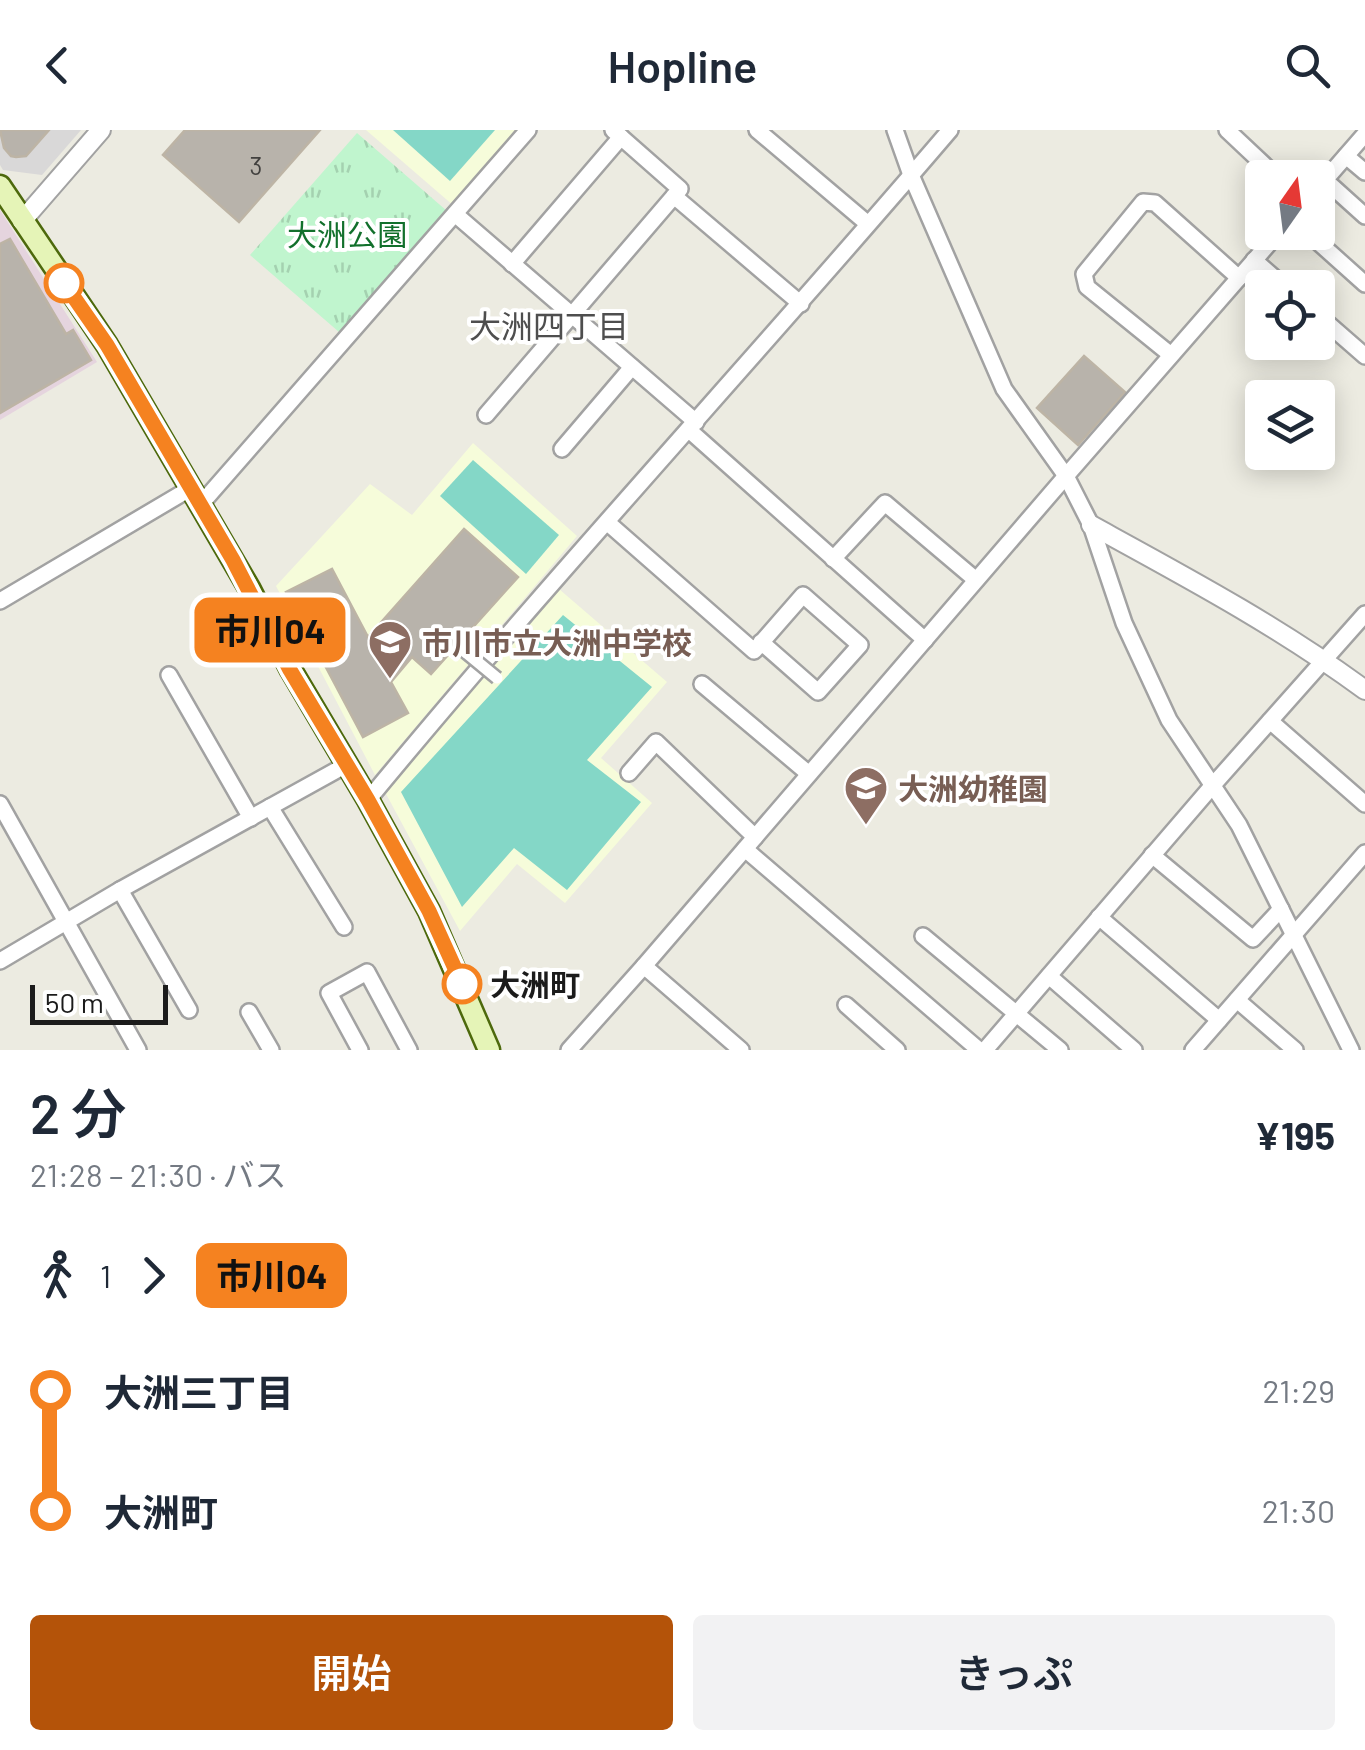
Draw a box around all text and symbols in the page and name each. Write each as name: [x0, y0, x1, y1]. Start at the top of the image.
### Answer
icon: back: [30, 38, 85, 93]
text: Hopline: [608, 38, 757, 92]
icon: search: [1280, 38, 1335, 93]
house number: 3: [250, 150, 262, 180]
north arrow: [1245, 160, 1335, 250]
map controls: [1245, 160, 1335, 470]
park label: 大洲公園: [287, 216, 407, 252]
unlabelled marker: [45, 264, 83, 302]
button: locate: [1245, 270, 1335, 360]
district label: 大洲四丁目: [469, 306, 629, 344]
button: layers: [1245, 380, 1335, 470]
line badge: 市川04: [200, 598, 340, 662]
text: 市川04: [214, 609, 326, 651]
school or university icon: 市川市立大洲中学校: [367, 619, 413, 680]
place label: 市川市立大洲中学校: [422, 624, 692, 660]
school or university icon: 大洲幼稚園: [843, 765, 889, 826]
place label: 大洲幼稚園: [898, 770, 1048, 806]
marker: 大洲町: [443, 965, 481, 1003]
place label: 大洲町: [490, 966, 580, 1002]
scale bar: [30, 980, 168, 1024]
text: 50 m: [45, 985, 104, 1019]
text: 2 分: [30, 1079, 126, 1145]
text: ¥195: [1255, 1112, 1335, 1158]
text: 21:28 – 21:30 · バス: [30, 1155, 287, 1193]
icon: walk: [30, 1248, 85, 1303]
icon: forward: [126, 1248, 181, 1303]
text: 市川04: [216, 1254, 327, 1296]
text: 1: [100, 1256, 111, 1294]
text: 大洲三丁目: [104, 1369, 294, 1415]
text: 21:29: [1262, 1371, 1335, 1409]
text: 大洲町: [104, 1489, 218, 1535]
text: 21:30: [1262, 1491, 1335, 1529]
button: 開始: [30, 1615, 673, 1730]
button: きっぷ: [693, 1615, 1335, 1730]

